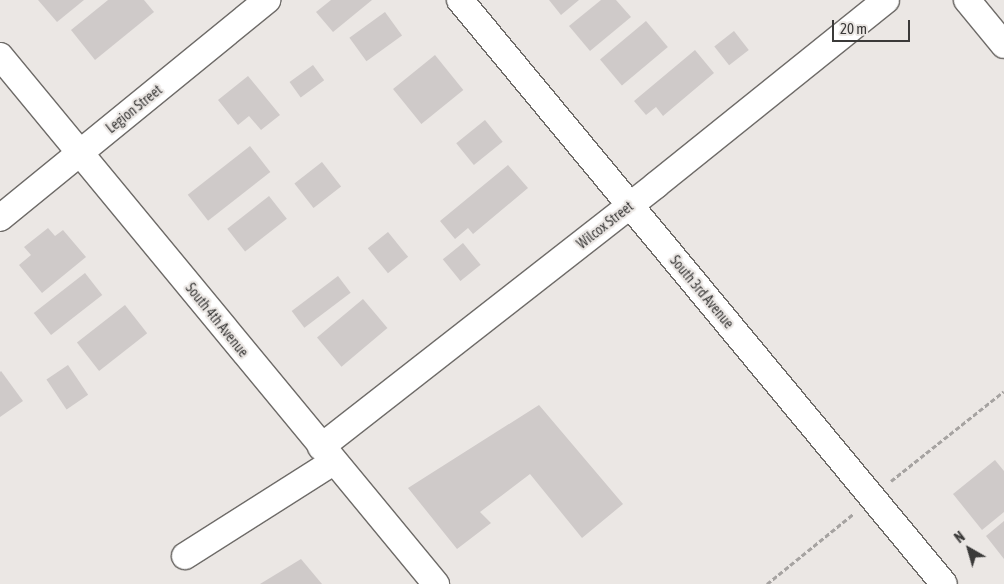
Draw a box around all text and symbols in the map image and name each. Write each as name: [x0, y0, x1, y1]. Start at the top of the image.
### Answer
scale bar: [834, 10, 912, 42]
text: 20 m: [840, 20, 867, 37]
street label: Legion Street: [103, 81, 165, 137]
street label: Wilcox Street: [573, 198, 637, 252]
street label: South 3rd Avenue: [667, 252, 737, 332]
street label: South 4th Avenue: [182, 280, 252, 360]
north arrow: [944, 524, 994, 574]
text: N: [952, 528, 968, 546]

